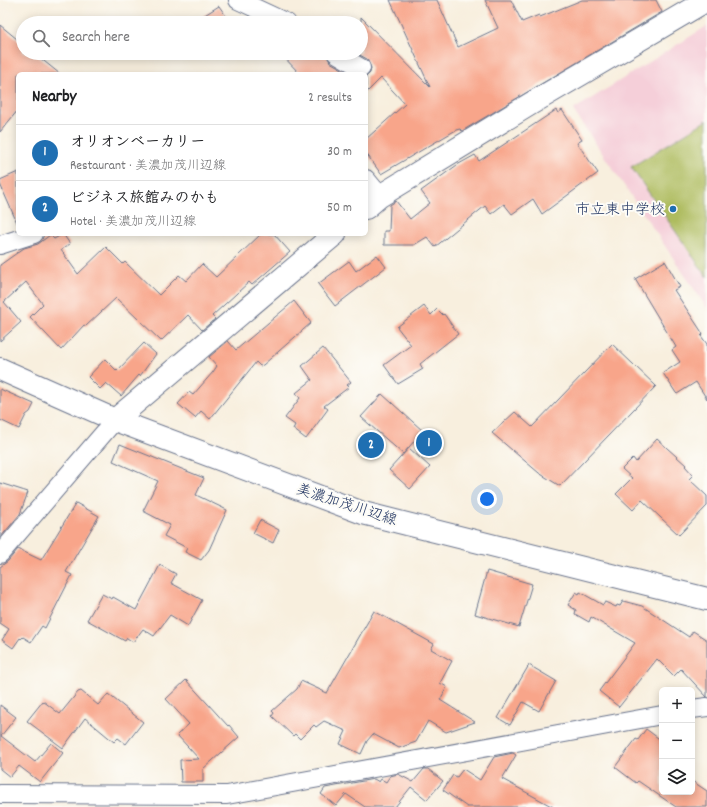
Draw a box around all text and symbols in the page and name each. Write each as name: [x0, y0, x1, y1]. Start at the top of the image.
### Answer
search box: [16, 16, 368, 60]
icon: search: [30, 27, 52, 49]
text: Search here: [62, 27, 130, 49]
text: Nearby: [32, 86, 76, 110]
text: 2 results: [308, 89, 352, 108]
text: オリオンベーカリー: [70, 132, 205, 154]
text: 1: [44, 143, 46, 162]
text: 30 m: [327, 143, 352, 162]
text: Restaurant · 美濃加茂川辺線: [70, 157, 226, 176]
text: ビジネス旅館みのかも: [70, 188, 219, 210]
text: 2: [42, 199, 48, 218]
text: 50 m: [327, 199, 352, 218]
place label: 市立東中学校: [575, 200, 665, 222]
marker: 市立東中学校: [668, 204, 678, 214]
text: Hotel · 美濃加茂川辺線: [70, 213, 196, 232]
pin: 1: [416, 428, 442, 458]
pin: 2: [358, 430, 384, 460]
street label: 美濃加茂川辺線: [293, 479, 400, 533]
your location: [477, 489, 497, 509]
map controls: [659, 687, 695, 795]
button: +: [659, 687, 695, 723]
button: −: [659, 723, 695, 759]
button: layers: [659, 759, 695, 795]

